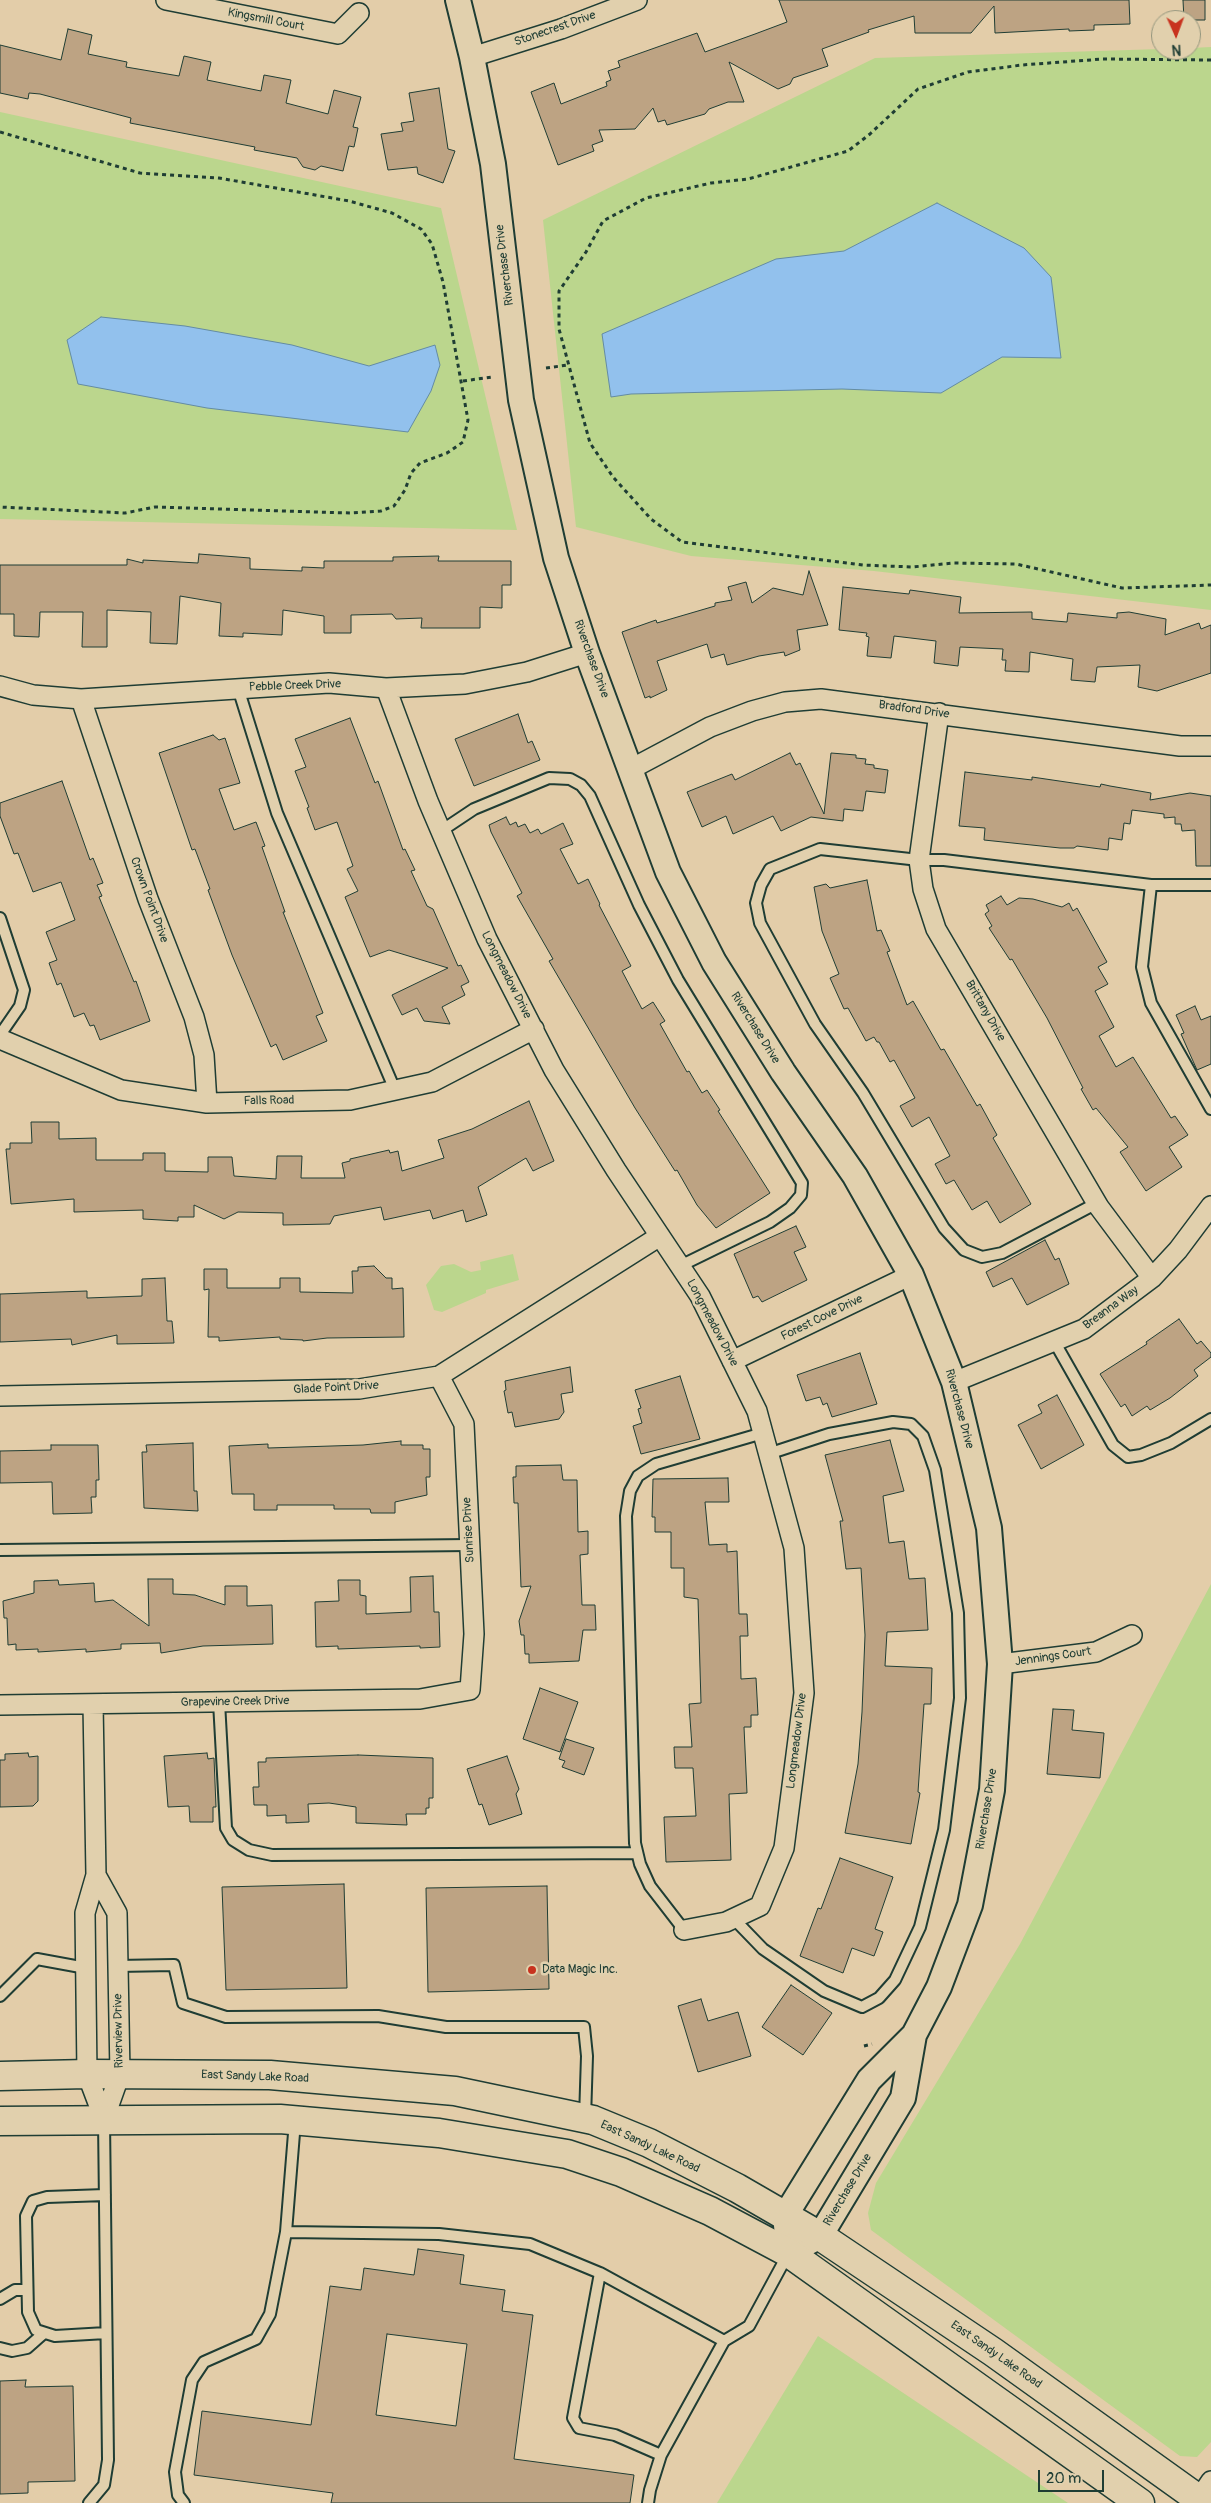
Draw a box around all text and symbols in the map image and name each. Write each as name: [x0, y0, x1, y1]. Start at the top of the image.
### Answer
street label: Kingsmill Court: [227, 6, 305, 34]
street label: Stonecrest Drive: [512, 8, 598, 50]
north arrow: [1151, 10, 1201, 60]
text: N: [1171, 41, 1182, 58]
street label: Riverchase Drive: [493, 224, 517, 306]
street label: Riverchase Drive: [570, 618, 612, 700]
street label: Pebble Creek Drive: [249, 677, 341, 695]
street label: Bradford Drive: [878, 698, 950, 722]
street label: Crown Point Drive: [127, 855, 171, 945]
street label: Longmeadow Drive: [478, 929, 534, 1021]
street label: Brittany Drive: [962, 978, 1008, 1044]
street label: Riverchase Drive: [727, 989, 783, 1067]
street label: Falls Road: [244, 1093, 294, 1109]
street label: Longmeadow Drive: [683, 1277, 741, 1369]
street label: Breanna Way: [1081, 1283, 1141, 1333]
street label: Forest Cove Drive: [779, 1292, 865, 1344]
street label: Riverchase Drive: [941, 1368, 977, 1450]
street label: Glade Point Drive: [293, 1379, 379, 1397]
street label: Sunrise Drive: [460, 1497, 478, 1563]
street label: Jennings Court: [1014, 1645, 1092, 1669]
street label: Longmeadow Drive: [784, 1692, 810, 1790]
street label: Grapevine Creek Drive: [181, 1694, 289, 1710]
street label: Riverchase Drive: [973, 1767, 1001, 1851]
place label: Data Magic Inc.: [542, 1963, 618, 1977]
marker: Data Magic Inc.: [526, 1964, 538, 1976]
street label: Riverview Drive: [111, 1993, 127, 2069]
street label: East Sandy Lake Road: [201, 2068, 309, 2086]
street label: East Sandy Lake Road: [598, 2118, 702, 2176]
street label: Riverchase Drive: [821, 2151, 875, 2229]
street label: East Sandy Lake Road: [948, 2318, 1044, 2392]
scale bar: [1041, 2460, 1107, 2492]
text: 20 m: [1046, 2469, 1081, 2488]

